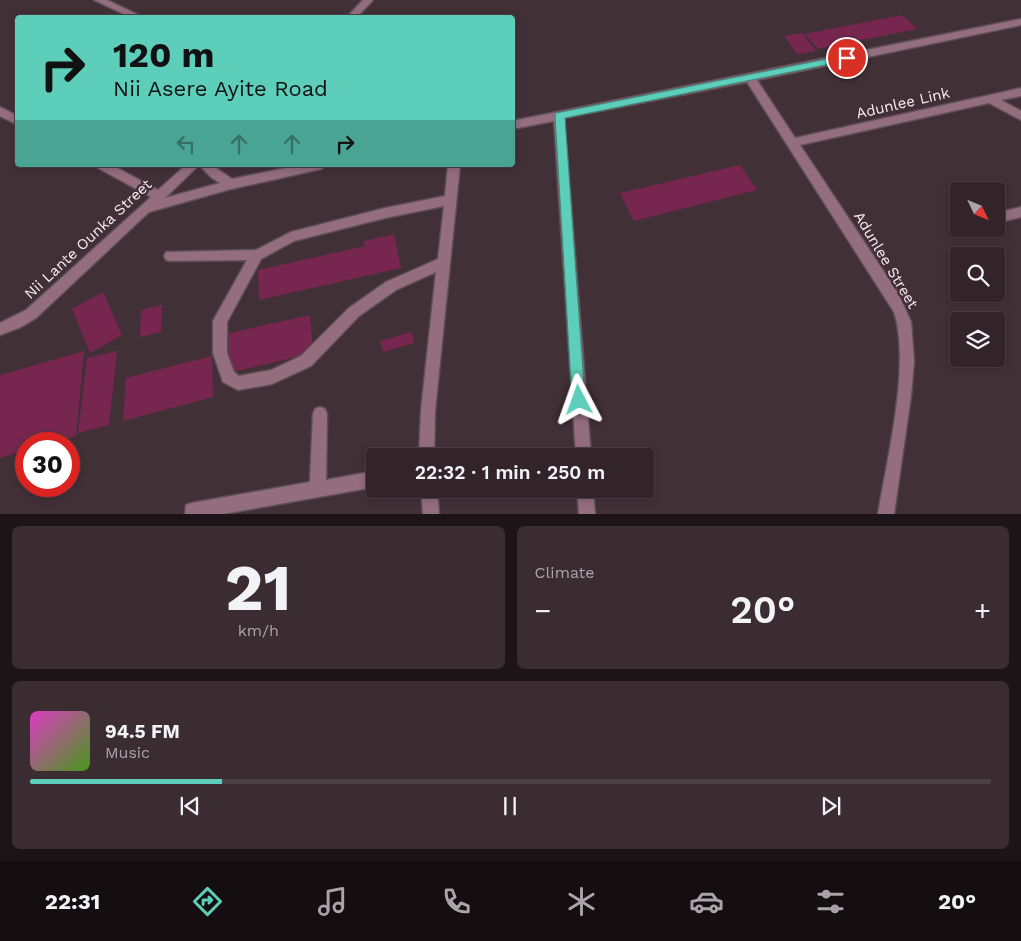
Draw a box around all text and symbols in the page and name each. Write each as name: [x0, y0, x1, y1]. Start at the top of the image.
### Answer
text: 120 m: [113, 34, 214, 76]
icon: right: [30, 35, 95, 100]
pin: [826, 37, 868, 79]
icon: arrive: [833, 44, 861, 72]
text: Nii Asere Ayite Road: [113, 76, 328, 101]
street label: Adunlee Link: [854, 83, 952, 123]
icon: left: [172, 130, 200, 158]
icon: ahead: [225, 130, 253, 158]
icon: ahead: [278, 130, 306, 158]
icon: right: [331, 130, 359, 158]
street label: Nii Lante Ounka Street: [21, 175, 156, 303]
north arrow: [950, 182, 1005, 238]
map controls: [950, 182, 1005, 367]
street label: Adunlee Street: [850, 208, 922, 312]
button: search: [950, 247, 1005, 302]
button: layers: [950, 312, 1005, 367]
position arrow: [552, 373, 604, 425]
speed limit sign: 30: [15, 432, 80, 497]
text: 22:32 · 1 min · 250 m: [415, 461, 605, 484]
text: 21: [225, 550, 292, 626]
text: Climate: [535, 563, 595, 582]
text: 20°: [730, 588, 795, 632]
text: −: [535, 594, 551, 627]
text: +: [974, 594, 991, 627]
text: km/h: [238, 621, 279, 640]
text: 94.5 FM: [105, 720, 180, 743]
text: Music: [105, 743, 150, 762]
icon: previous: [176, 792, 204, 820]
icon: pause: [496, 792, 524, 820]
icon: next: [817, 792, 845, 820]
icon: directions: [190, 884, 225, 919]
icon: music: [315, 884, 350, 919]
icon: phone: [439, 884, 474, 919]
icon: climate: [564, 884, 599, 919]
icon: car: [689, 884, 724, 919]
icon: filters: [813, 884, 848, 919]
text: 22:31: [45, 889, 100, 914]
text: 20°: [938, 889, 976, 914]

